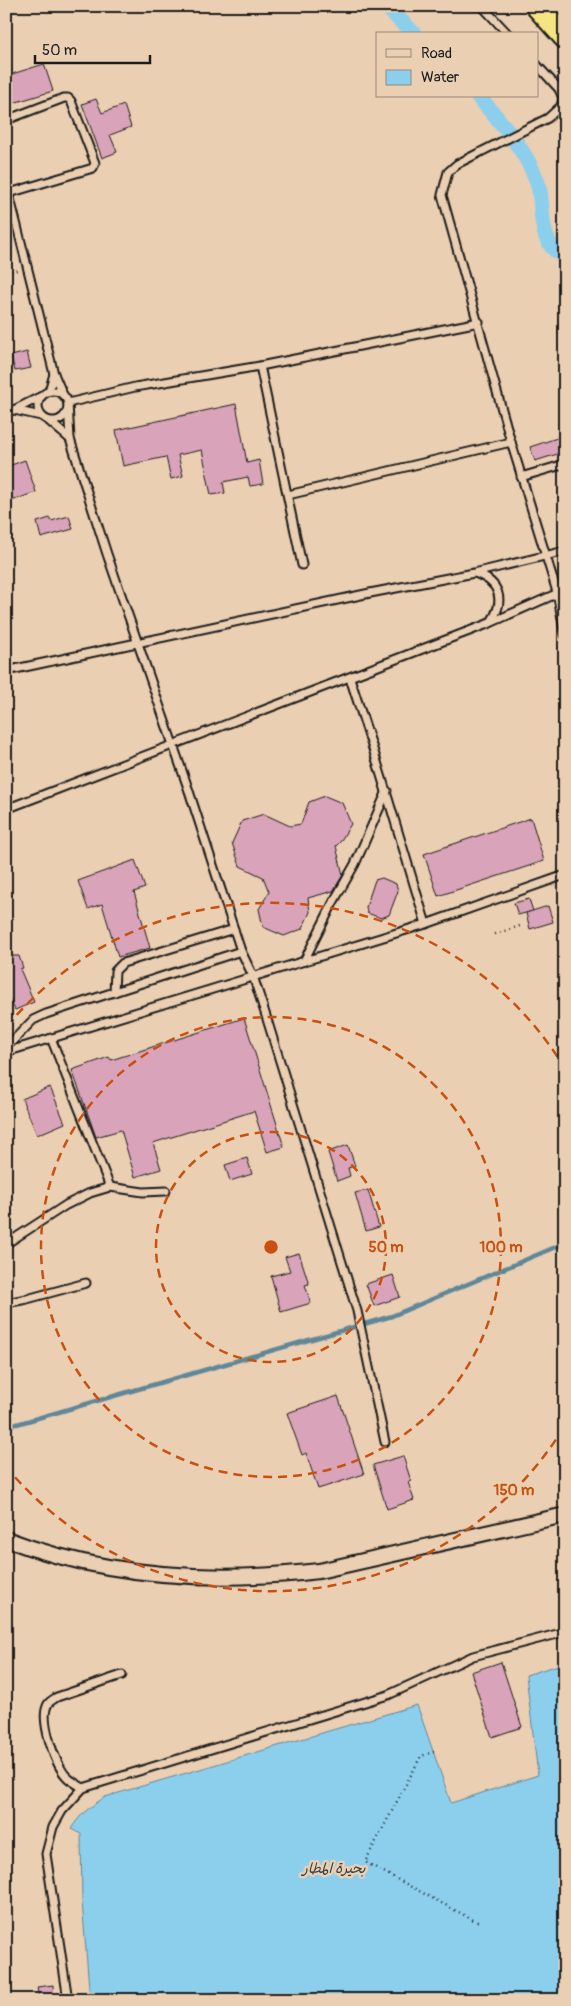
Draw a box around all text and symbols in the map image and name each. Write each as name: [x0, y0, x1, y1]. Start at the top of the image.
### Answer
scale bar: [35, 32, 150, 64]
legend: [376, 32, 538, 98]
text: 50 m: [42, 41, 77, 60]
text: Road: [421, 44, 452, 63]
text: Water: [421, 68, 460, 87]
centre of rings: [262, 1238, 280, 1256]
text: 50 m: [369, 1238, 403, 1257]
text: 100 m: [480, 1238, 522, 1257]
text: 150 m: [494, 1481, 534, 1500]
water label: بحيرة المطار: [301, 1860, 366, 1877]

